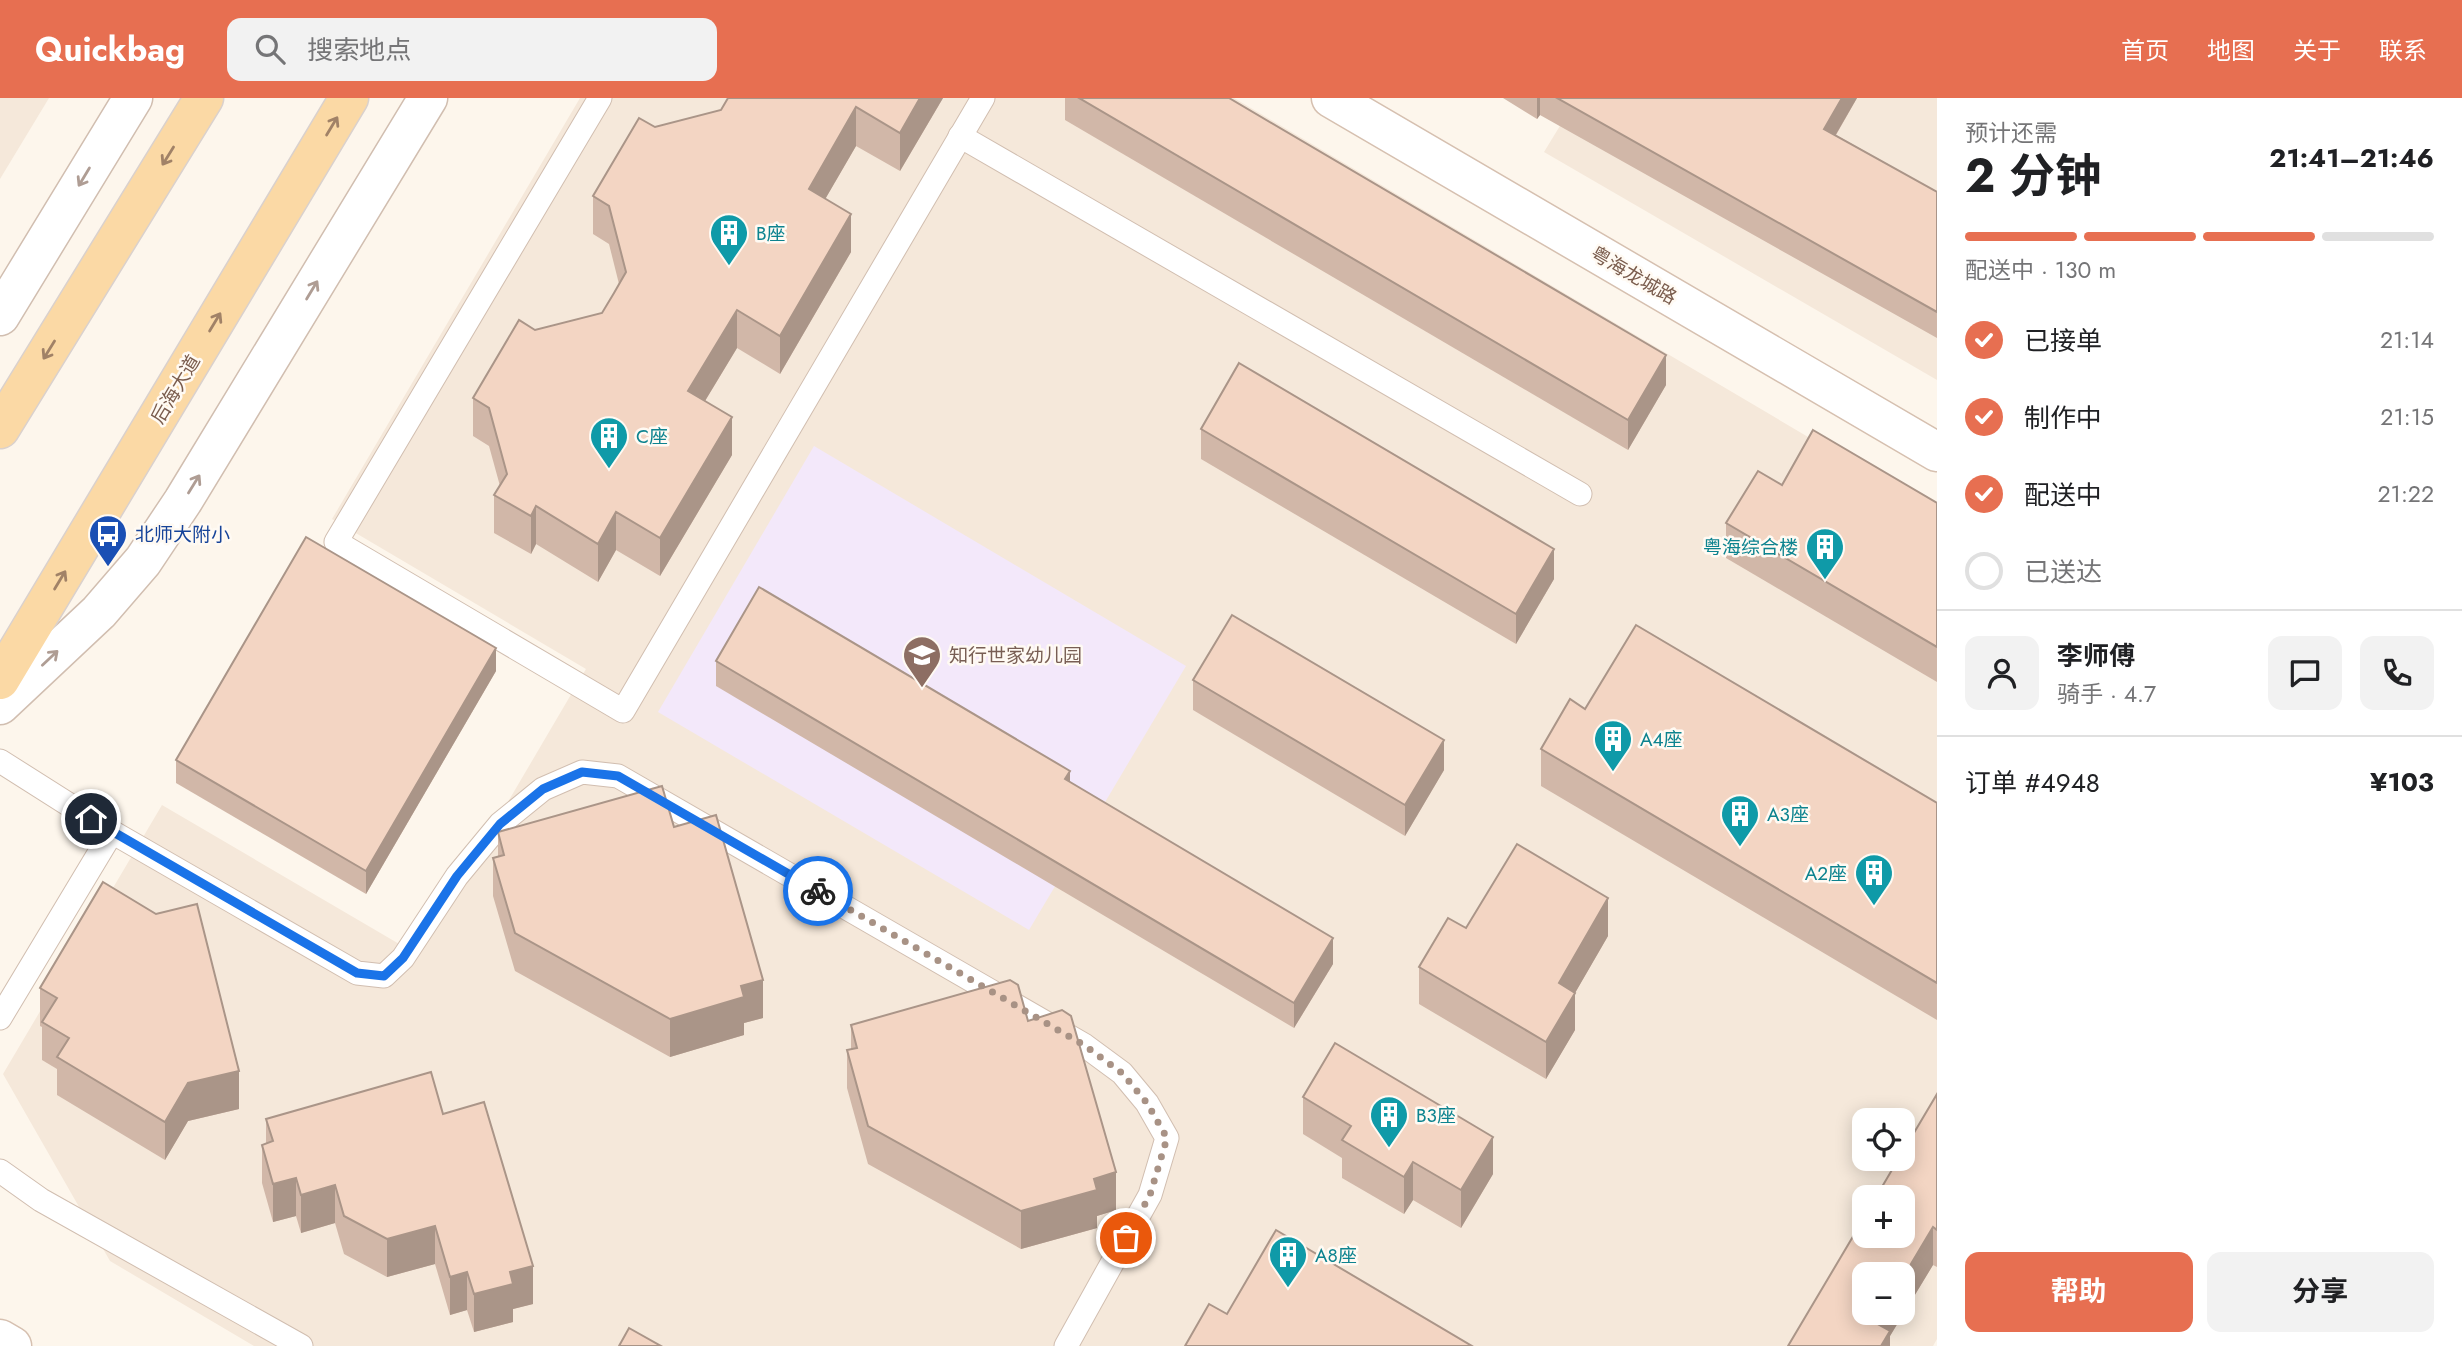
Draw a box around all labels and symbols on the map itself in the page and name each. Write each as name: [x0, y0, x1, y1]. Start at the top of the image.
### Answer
one-way arrow: [325, 117, 339, 137]
one-way arrow: [160, 146, 174, 166]
one-way arrow: [77, 167, 91, 187]
building icon: B座: [708, 212, 750, 267]
place label: B座: [756, 220, 786, 247]
street label: 粤海龙城路: [1586, 240, 1682, 311]
one-way arrow: [306, 280, 320, 300]
one-way arrow: [208, 312, 222, 332]
one-way arrow: [41, 339, 55, 359]
street label: 后海大道: [144, 350, 207, 429]
building icon: C座: [588, 415, 630, 470]
place label: C座: [636, 423, 668, 450]
one-way arrow: [188, 475, 202, 495]
bus stop icon: 北师大附小: [87, 513, 129, 568]
place label: 北师大附小: [135, 521, 230, 548]
building icon: 粤海综合楼: [1804, 526, 1846, 581]
place label: 粤海综合楼: [1703, 534, 1798, 561]
one-way arrow: [54, 570, 68, 590]
school or university icon: 知行世家幼儿园: [901, 634, 943, 689]
place label: 知行世家幼儿园: [949, 642, 1082, 669]
one-way arrow: [41, 650, 58, 667]
building icon: A4座: [1592, 718, 1634, 773]
place label: A4座: [1640, 726, 1683, 753]
pin: [61, 789, 121, 849]
building icon: A3座: [1719, 793, 1761, 848]
place label: A3座: [1767, 801, 1809, 828]
building icon: A2座: [1853, 852, 1895, 907]
courier: [783, 856, 853, 926]
place label: A2座: [1805, 860, 1847, 887]
building icon: B3座: [1368, 1094, 1410, 1149]
place label: B3座: [1416, 1102, 1456, 1129]
pin: [1096, 1208, 1156, 1268]
building icon: A8座: [1267, 1234, 1309, 1289]
place label: A8座: [1315, 1242, 1357, 1269]

